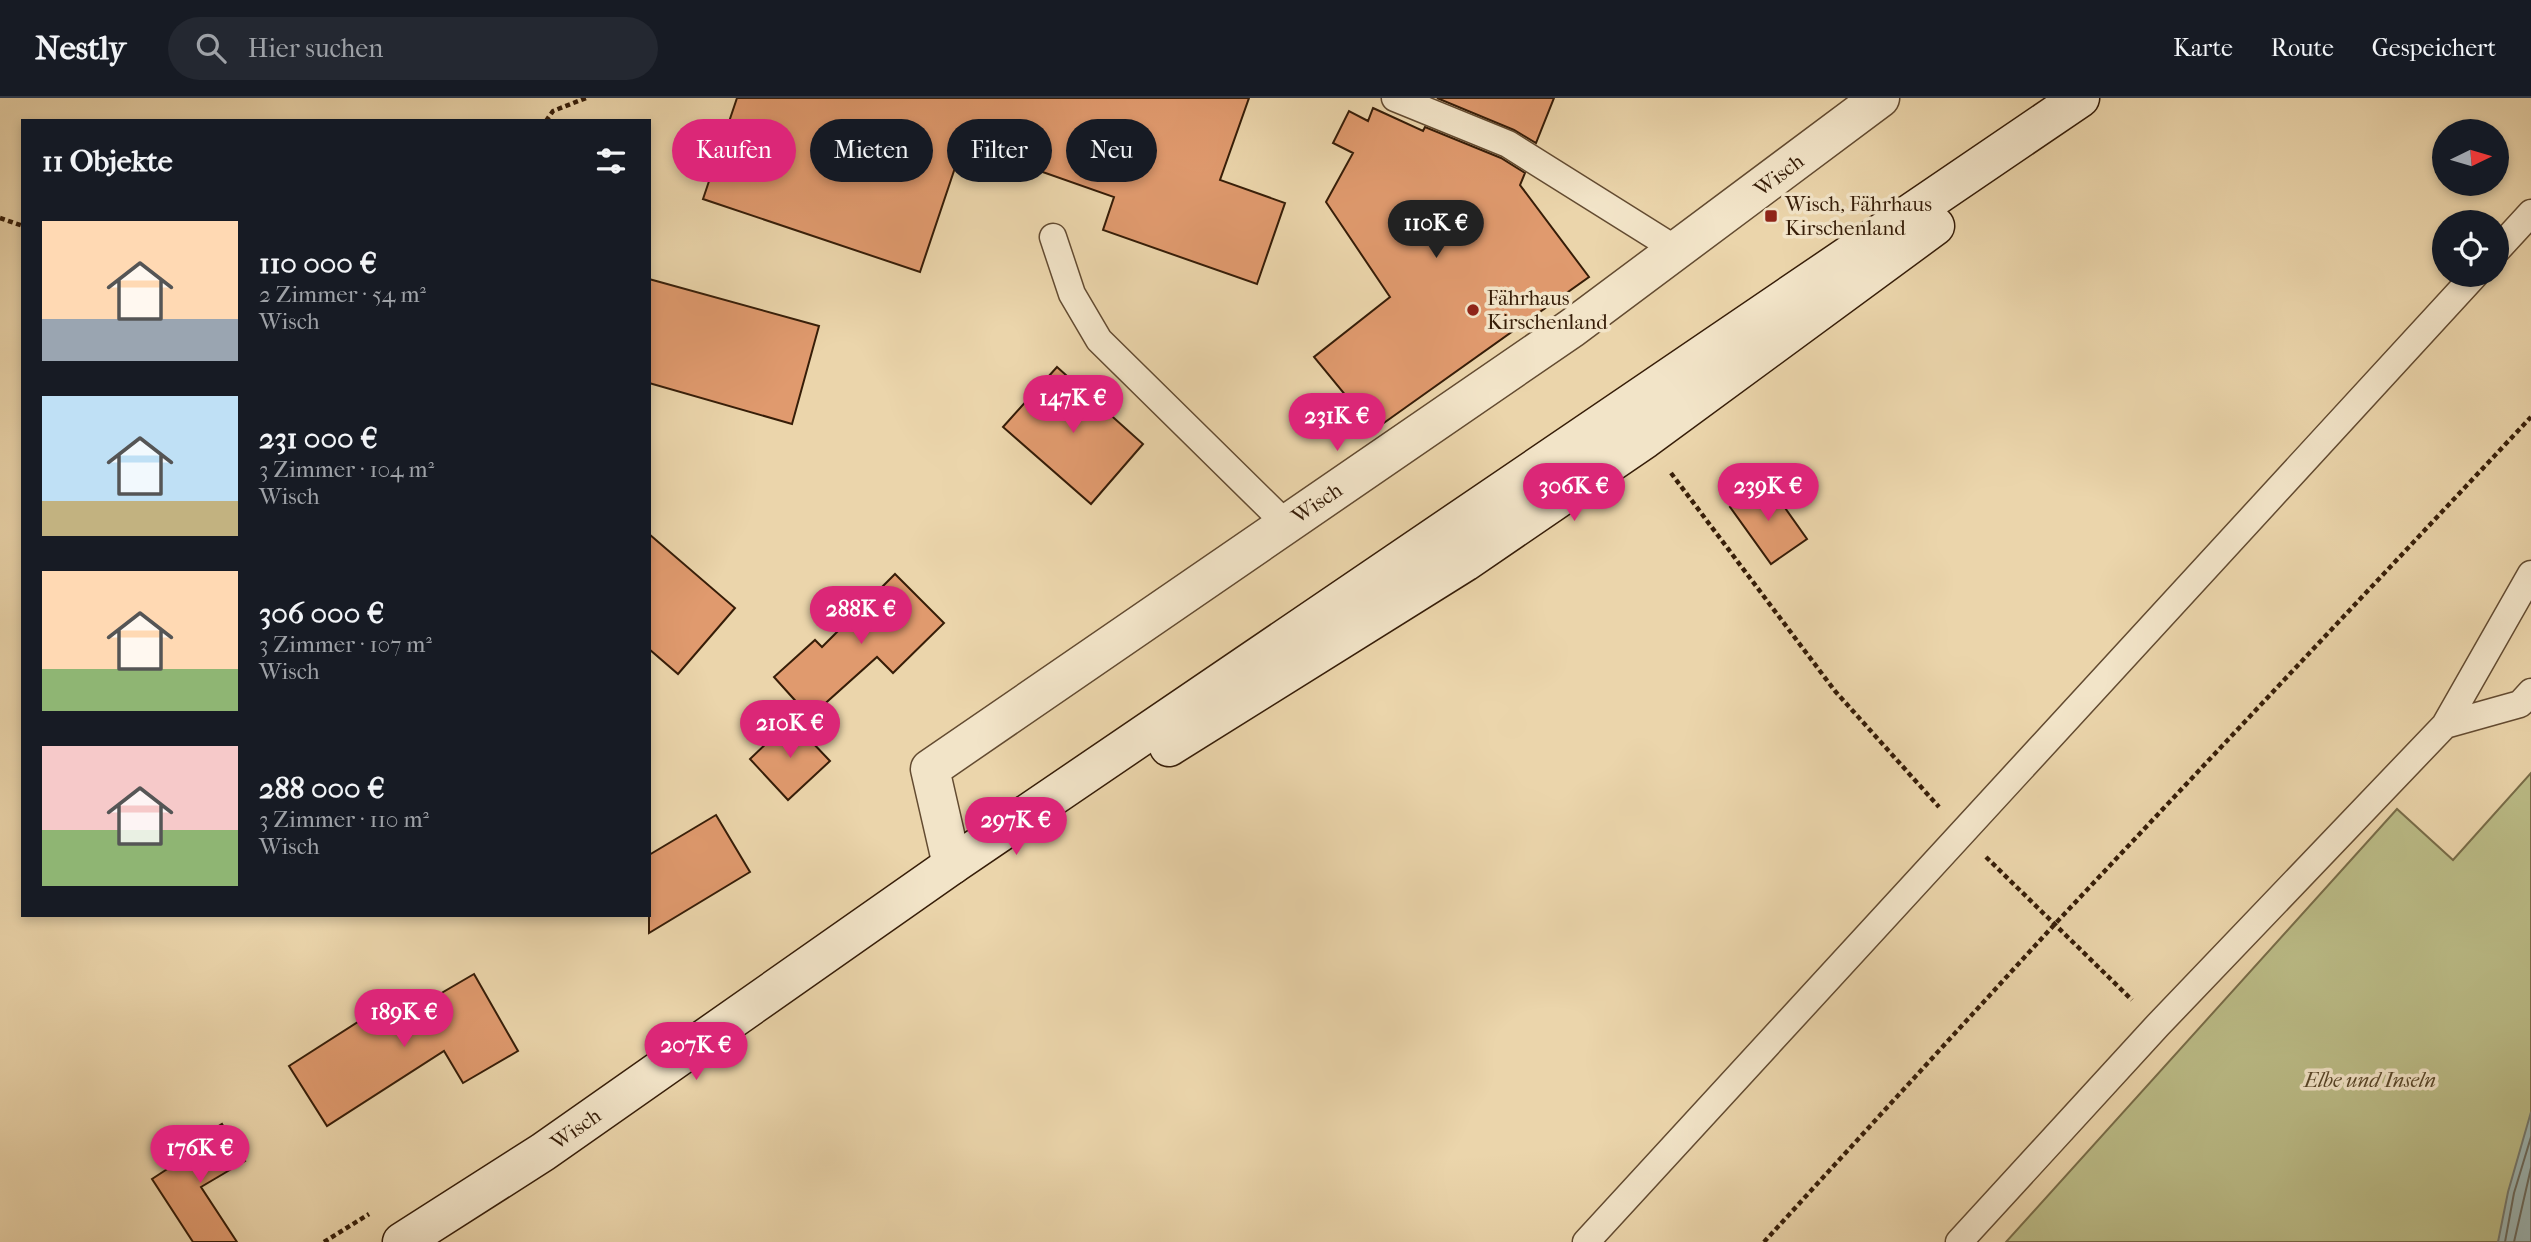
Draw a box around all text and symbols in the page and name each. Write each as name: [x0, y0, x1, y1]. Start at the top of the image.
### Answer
search box: [168, 17, 658, 80]
text: Nestly: [35, 29, 126, 68]
icon: search: [192, 29, 230, 67]
text: Hier suchen: [248, 33, 383, 64]
text: Karte: [2173, 34, 2233, 62]
text: Route: [2271, 34, 2334, 62]
text: Gespeichert: [2372, 34, 2496, 62]
chip: Kaufen: [672, 119, 796, 182]
chip: Mieten: [810, 119, 933, 182]
chip: Filter: [947, 119, 1052, 182]
chip: Neu: [1066, 119, 1157, 182]
north arrow: [2432, 119, 2510, 196]
map controls: [2432, 119, 2509, 287]
icon: filters: [592, 142, 630, 180]
text: 11 Objekte: [42, 144, 173, 179]
street label: Wisch: [1749, 149, 1809, 202]
place label: Wisch, Fährhaus Kirschenland: [1784, 192, 1932, 240]
pin: 110K €: [1379, 200, 1493, 260]
marker: Wisch, Fährhaus Kirschenland: [1763, 208, 1779, 224]
text: 110K €: [1404, 209, 1468, 236]
button: locate: [2432, 210, 2509, 287]
text: 110 000 €: [259, 246, 377, 281]
icon: home: [98, 249, 182, 333]
text: 2 Zimmer · 54 m²: [259, 281, 426, 308]
place label: Fährhaus Kirschenland: [1487, 286, 1608, 334]
marker: Fährhaus Kirschenland: [1465, 302, 1481, 318]
text: Wisch: [259, 308, 320, 335]
pin: 147K €: [1016, 376, 1130, 435]
text: 147K €: [1039, 384, 1107, 411]
pin: 231K €: [1280, 394, 1394, 453]
text: 231K €: [1305, 402, 1369, 429]
text: 231 000 €: [259, 421, 378, 456]
icon: home: [98, 424, 182, 508]
text: 3 Zimmer · 104 m²: [259, 456, 434, 483]
pin: 306K €: [1517, 464, 1631, 523]
pin: 239K €: [1711, 464, 1825, 523]
text: 306K €: [1539, 472, 1609, 499]
text: 239K €: [1734, 472, 1802, 499]
street label: Wisch: [1286, 477, 1347, 529]
text: Wisch: [259, 483, 320, 510]
pin: 288K €: [804, 587, 918, 646]
text: 288K €: [826, 595, 896, 622]
text: 306 000 €: [259, 596, 384, 631]
icon: home: [98, 599, 182, 683]
text: 3 Zimmer · 107 m²: [259, 631, 432, 658]
text: Wisch: [259, 658, 320, 685]
pin: 210K €: [733, 700, 847, 760]
text: 210K €: [756, 709, 824, 736]
text: 288 000 €: [259, 771, 385, 806]
icon: home: [98, 774, 182, 858]
pin: 297K €: [959, 798, 1073, 857]
text: 3 Zimmer · 110 m²: [259, 806, 429, 833]
text: 297K €: [981, 806, 1051, 833]
text: Wisch: [259, 833, 320, 860]
pin: 189K €: [347, 990, 461, 1049]
text: 189K €: [370, 998, 438, 1025]
pin: 207K €: [639, 1023, 753, 1082]
text: 207K €: [661, 1031, 731, 1058]
park label: Elbe und Inseln: [2302, 1068, 2436, 1092]
street label: Wisch: [546, 1103, 606, 1155]
pin: 176K €: [143, 1126, 257, 1185]
text: 176K €: [166, 1134, 234, 1161]

